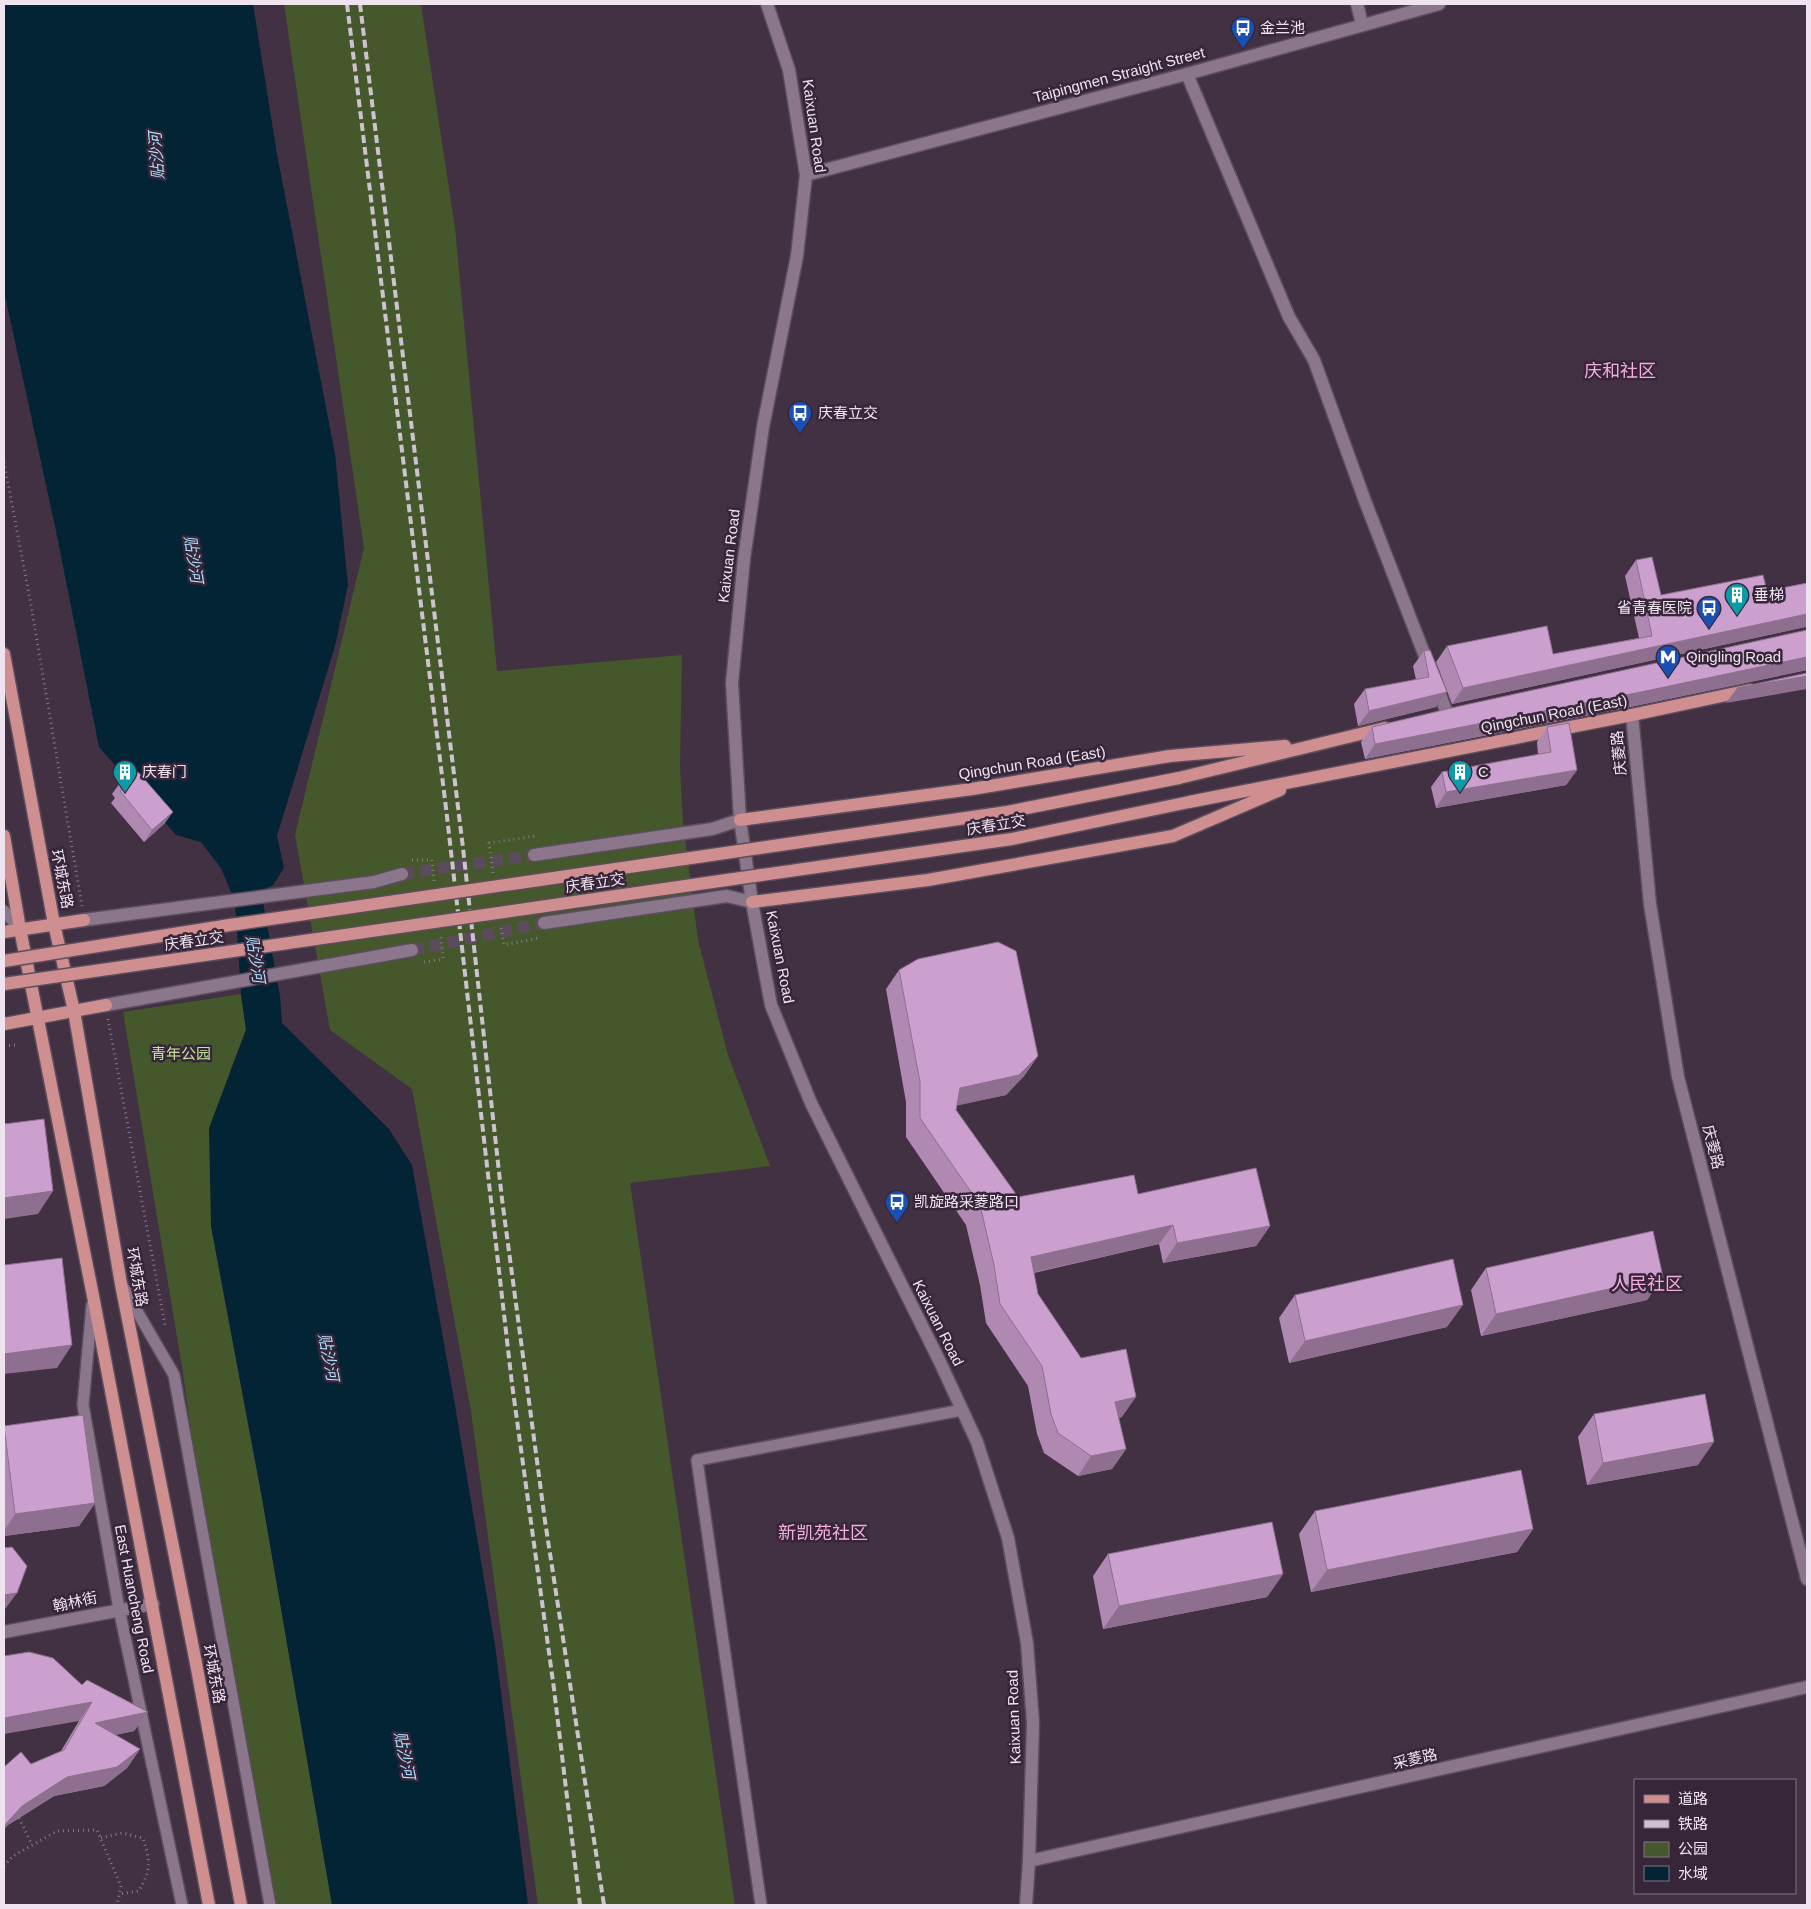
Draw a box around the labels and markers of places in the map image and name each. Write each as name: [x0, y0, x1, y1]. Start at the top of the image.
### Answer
bus stop icon: 金兰池: [1230, 15, 1256, 49]
place label: 金兰池: [1260, 19, 1305, 36]
bus stop icon: 庆春立交: [787, 400, 813, 434]
place label: 庆春立交: [818, 404, 878, 421]
building icon: 垂梯: [1724, 582, 1750, 616]
place label: 垂梯: [1754, 586, 1784, 603]
bus stop icon: 省青春医院: [1696, 595, 1722, 629]
place label: 省青春医院: [1617, 599, 1692, 616]
metro station icon: Qingling Road: [1655, 644, 1681, 678]
place label: Qingling Road: [1686, 648, 1781, 665]
building icon: 庆春门: [112, 759, 138, 793]
building icon: C: [1447, 759, 1473, 793]
place label: 庆春门: [142, 763, 187, 780]
place label: C: [1478, 763, 1489, 780]
bus stop icon: 凯旋路采菱路口: [884, 1189, 910, 1223]
place label: 凯旋路采菱路口: [914, 1193, 1019, 1210]

